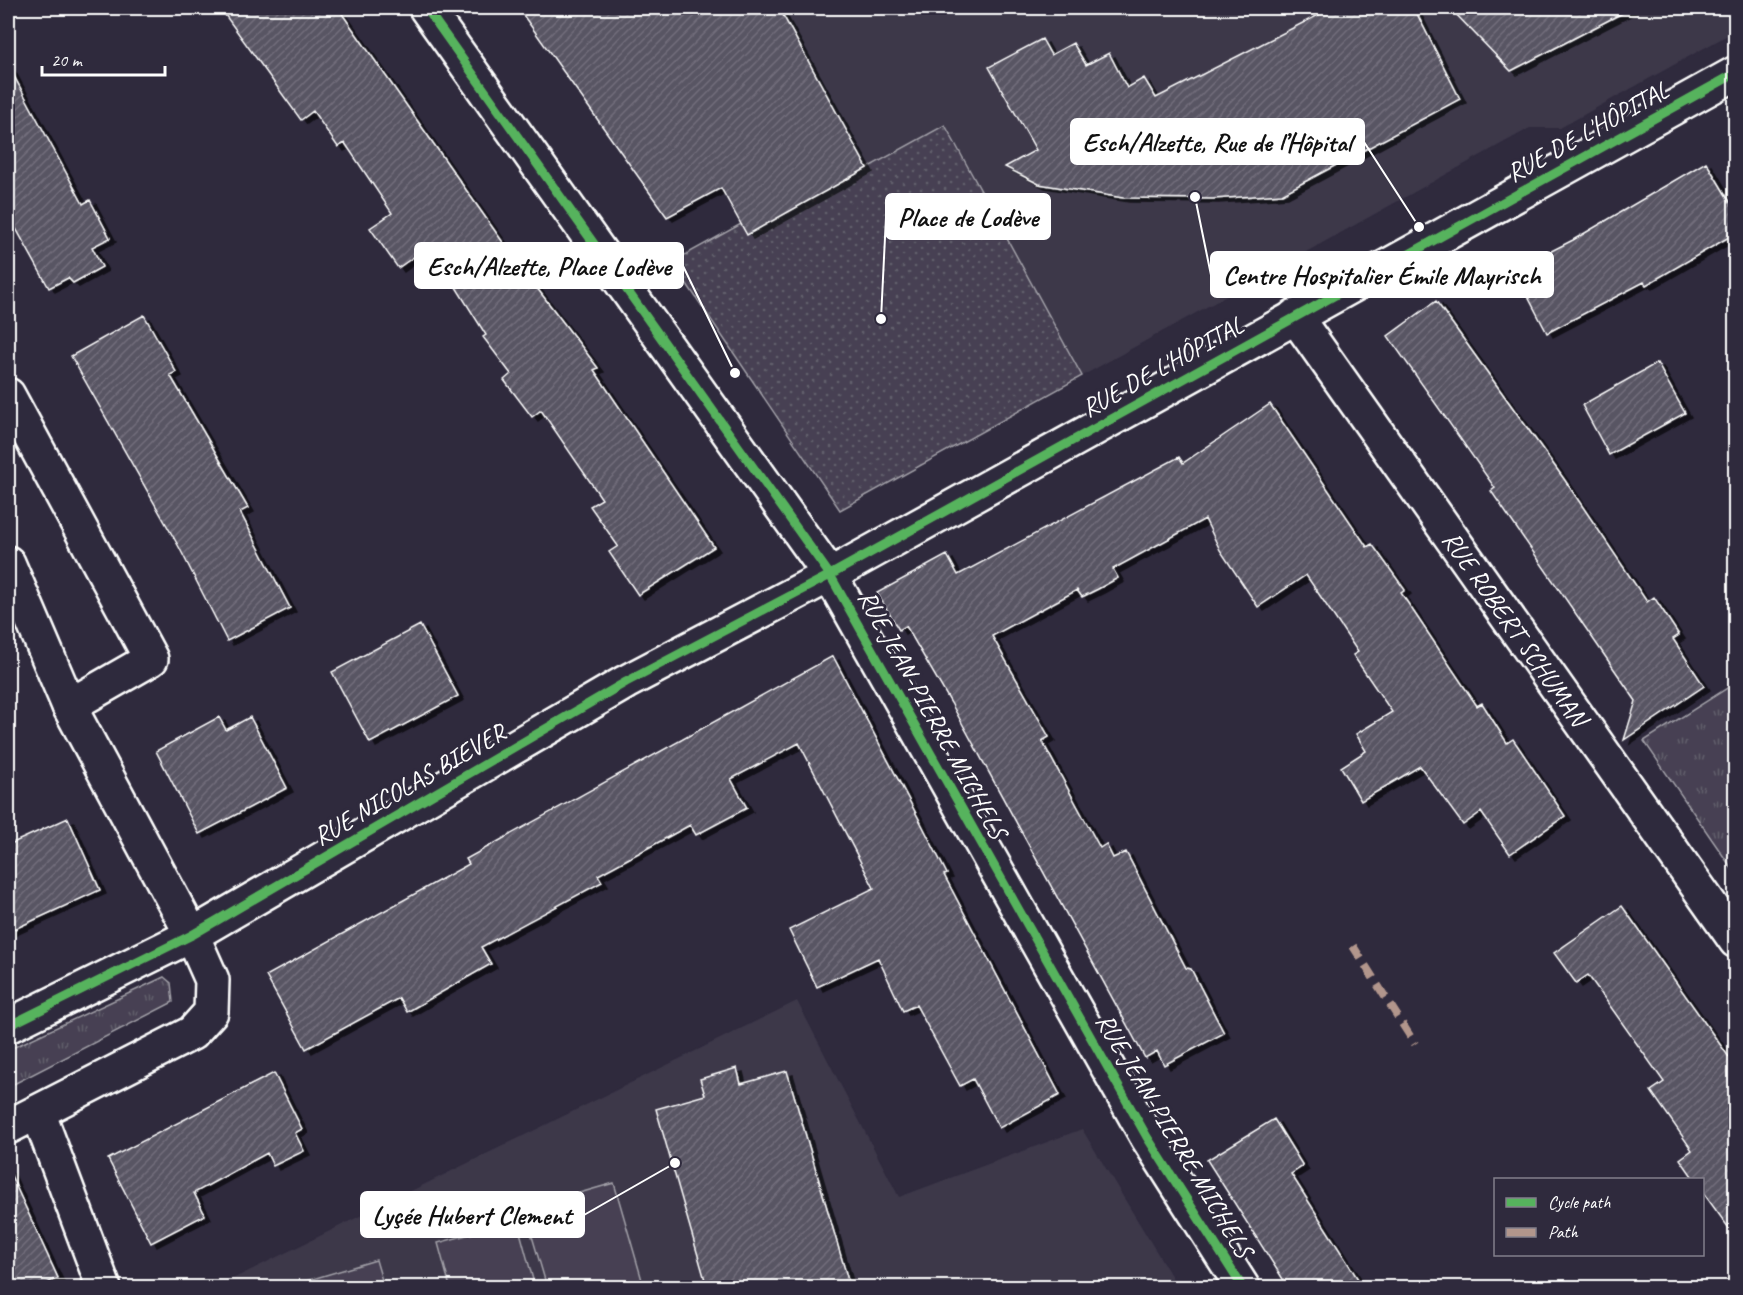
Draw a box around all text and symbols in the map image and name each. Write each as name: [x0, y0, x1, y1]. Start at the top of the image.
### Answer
scale bar: [42, 39, 165, 77]
text: 20 m: [51, 49, 84, 71]
street label: RUE DE L'HÔPITAL: [1501, 73, 1675, 189]
callout: Esch/Alzette, Rue de l’Hôpital: [1071, 119, 1364, 164]
text: Esch/Alzette, Rue de l’Hôpital: [1082, 125, 1357, 159]
callout: Place de Lodève: [886, 194, 1050, 239]
text: Place de Lodève: [898, 200, 1041, 234]
callout: Esch/Alzette, Place Lodève: [415, 243, 683, 288]
text: Esch/Alzette, Place Lodève: [427, 249, 674, 283]
callout: Centre Hospitalier Émile Mayrisch: [1211, 252, 1553, 297]
text: Centre Hospitalier Émile Mayrisch: [1223, 258, 1542, 292]
street label: RUE DE L'HÔPITAL: [1076, 308, 1250, 424]
street label: RUE ROBERT SCHUMAN: [1435, 525, 1597, 736]
street label: RUE JEAN-PIERRE MICHELS: [850, 584, 1016, 847]
street label: RUE NICOLAS BIEVER: [307, 715, 514, 853]
street label: RUE JEAN-PIERRE MICHELS: [1089, 1007, 1262, 1266]
legend: [1494, 1178, 1704, 1256]
text: Cycle path: [1548, 1191, 1611, 1213]
callout: Lyçée Hubert Clement: [361, 1192, 584, 1237]
text: Lyçée Hubert Clement: [372, 1198, 575, 1232]
text: Path: [1548, 1221, 1578, 1243]

